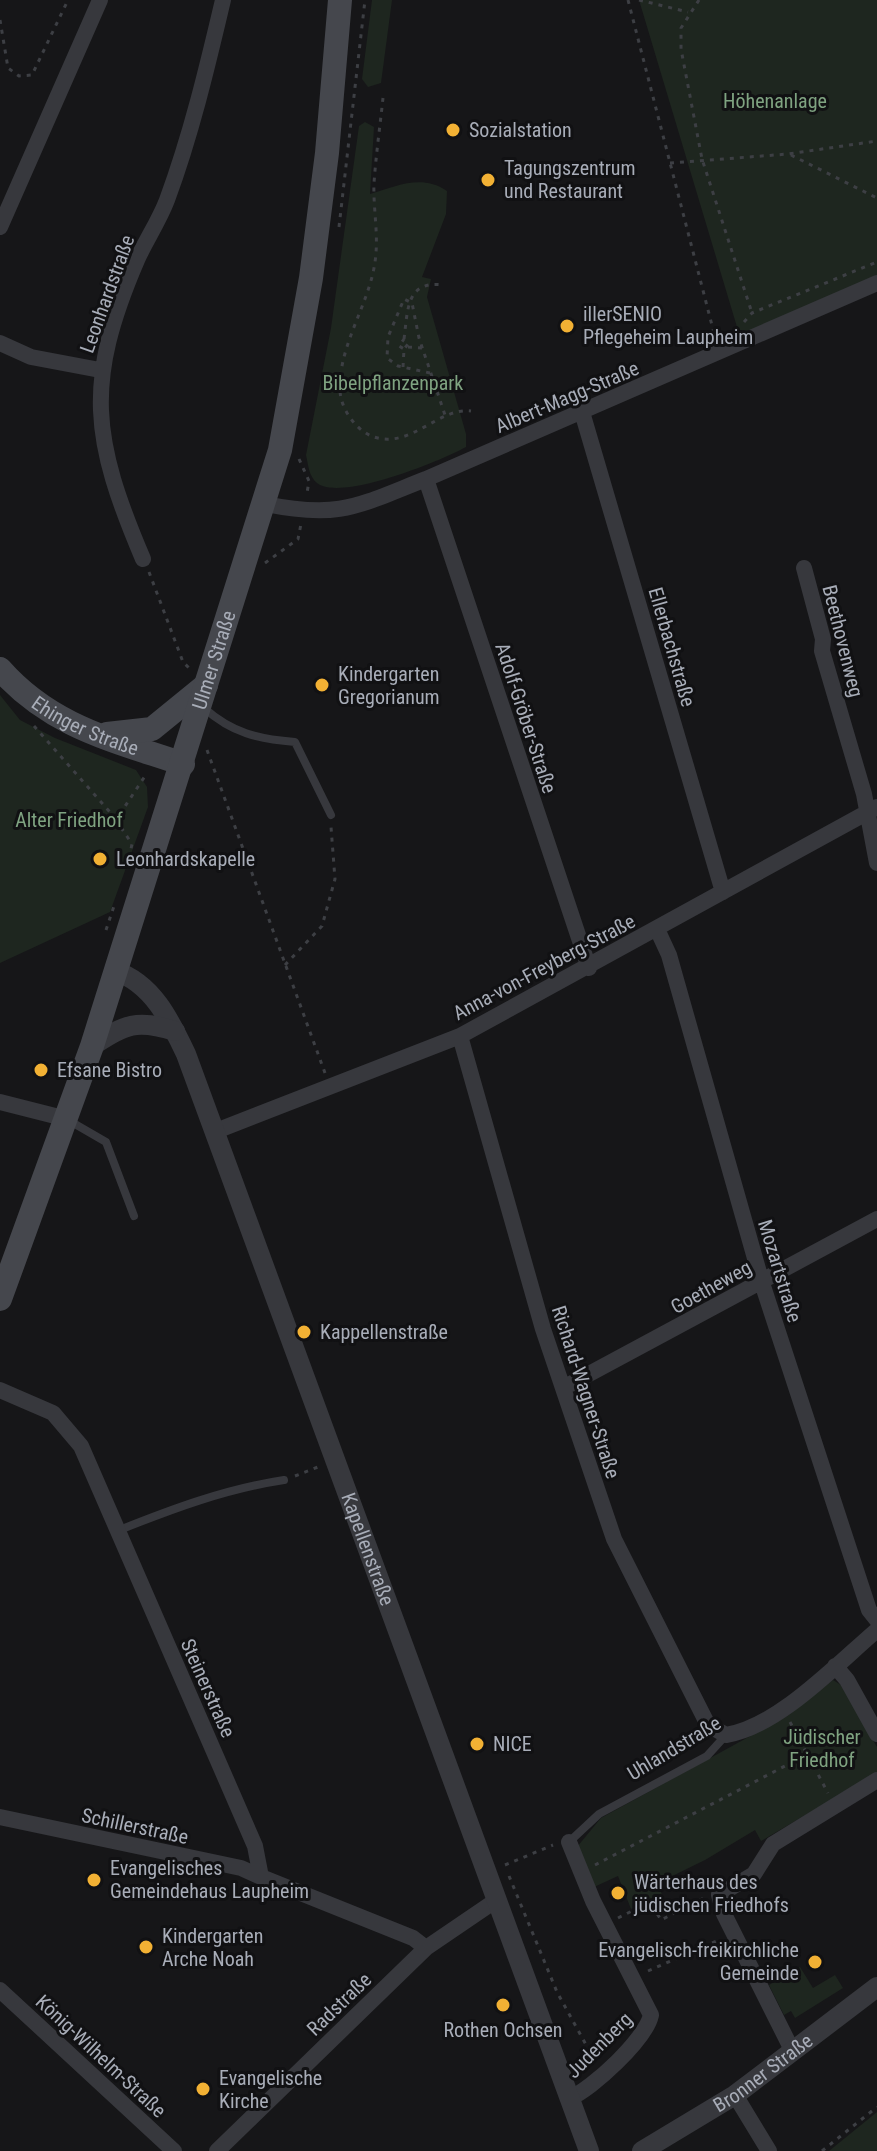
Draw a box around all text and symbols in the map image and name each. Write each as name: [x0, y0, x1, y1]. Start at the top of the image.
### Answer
park label: Höhenanlage: [723, 89, 827, 113]
place label: Sozialstation: [469, 118, 572, 142]
marker: Sozialstation: [444, 121, 462, 139]
place label: Tagungszentrum und Restaurant: [504, 156, 636, 203]
marker: Tagungszentrum und Restaurant: [479, 171, 497, 189]
street label: Leonhardstraße: [75, 232, 139, 356]
place label: illerSENIO Pflegeheim Laupheim: [583, 302, 753, 349]
marker: illerSENIO Pflegeheim Laupheim: [558, 317, 576, 335]
street label: Albert-Magg-Straße: [492, 356, 642, 438]
park label: Bibelpflanzenpark: [323, 371, 463, 395]
street label: Beethovenweg: [817, 582, 869, 700]
street label: Ellerbachstraße: [644, 585, 700, 709]
street label: Ulmer Straße: [187, 608, 241, 712]
street label: Adolf-Gröber-Straße: [490, 640, 562, 796]
place label: Kindergarten Gregorianum: [338, 662, 440, 709]
marker: Kindergarten Gregorianum: [313, 676, 331, 694]
street label: Ehinger Straße: [27, 691, 142, 761]
park label: Alter Friedhof: [15, 808, 123, 832]
place label: Leonhardskapelle: [116, 847, 255, 871]
marker: Leonhardskapelle: [91, 850, 109, 868]
street label: Anna-von-Freyberg-Straße: [449, 909, 639, 1025]
place label: Efsane Bistro: [57, 1058, 162, 1082]
marker: Efsane Bistro: [32, 1061, 50, 1079]
street label: Mozartstraße: [753, 1217, 807, 1325]
street label: Goetheweg: [667, 1255, 755, 1319]
street label: Richard-Wagner-Straße: [547, 1303, 625, 1481]
place label: Kappellenstraße: [320, 1320, 448, 1344]
marker: Kappellenstraße: [295, 1323, 313, 1341]
street label: Kapellenstraße: [336, 1490, 400, 1609]
street label: Steinerstraße: [176, 1635, 240, 1741]
street label: Uhlandstraße: [623, 1711, 725, 1785]
park label: Jüdischer Friedhof: [783, 1725, 861, 1772]
place label: NICE: [493, 1732, 532, 1756]
marker: NICE: [468, 1735, 486, 1753]
street label: Schillerstraße: [79, 1803, 191, 1849]
place label: Evangelisches Gemeindehaus Laupheim: [110, 1856, 309, 1903]
place label: Wärterhaus des jüdischen Friedhofs: [633, 1870, 789, 1917]
marker: Evangelisches Gemeindehaus Laupheim: [85, 1871, 103, 1889]
marker: Wärterhaus des jüdischen Friedhofs: [609, 1884, 627, 1902]
place label: Kindergarten Arche Noah: [162, 1924, 263, 1971]
marker: Kindergarten Arche Noah: [137, 1938, 155, 1956]
place label: Evangelisch-freikirchliche Gemeinde: [598, 1938, 799, 1985]
marker: Evangelisch-freikirchliche Gemeinde: [806, 1953, 824, 1971]
street label: Radstraße: [302, 1967, 376, 2041]
street label: König-Wilhelm-Straße: [31, 1990, 171, 2122]
marker: Rothen Ochsen: [494, 1996, 512, 2014]
street label: Judenberg: [561, 2007, 637, 2083]
place label: Rothen Ochsen: [444, 2018, 562, 2042]
street label: Bronner Straße: [709, 2028, 817, 2117]
place label: Evangelische Kirche: [219, 2066, 322, 2113]
marker: Evangelische Kirche: [194, 2080, 212, 2098]

